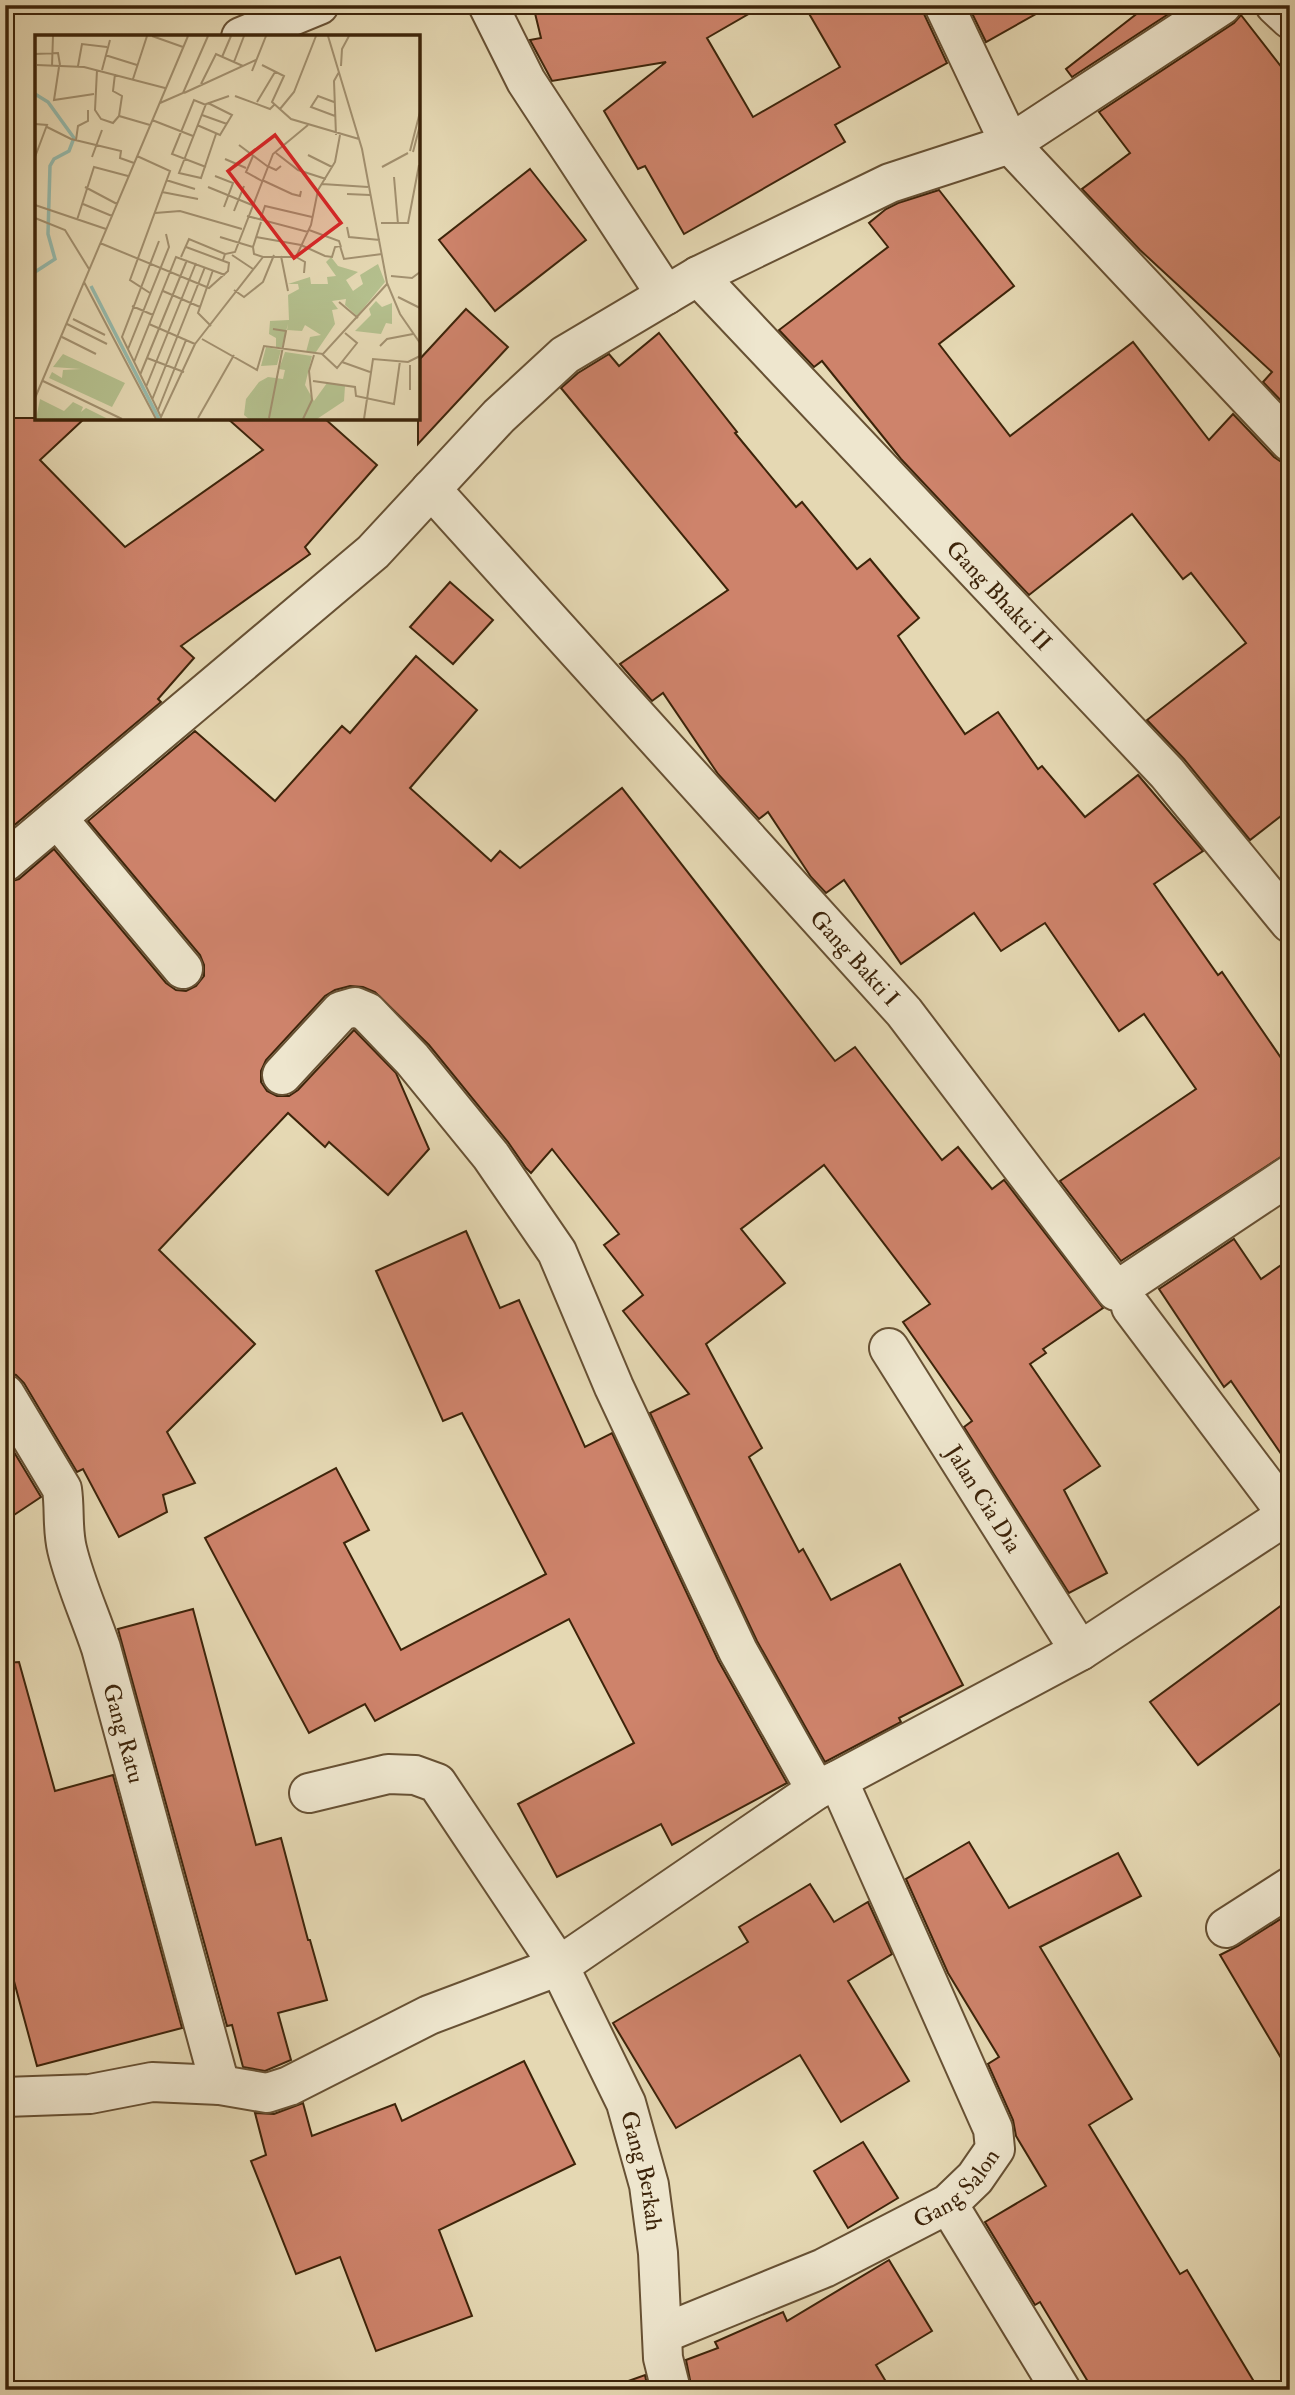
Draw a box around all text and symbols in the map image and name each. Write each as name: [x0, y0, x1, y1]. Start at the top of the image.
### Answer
inset map: [35, 35, 420, 420]
street label: Gang Bhakti II: [940, 534, 1058, 657]
street label: Gang Bakti I: [804, 904, 906, 1012]
street label: Jalan Cia Dia: [939, 1438, 1029, 1558]
street label: Gang Ratu: [97, 1680, 152, 1786]
street label: Gang Berkah: [614, 2107, 669, 2232]
street label: Gang Salon: [908, 2143, 1006, 2234]

